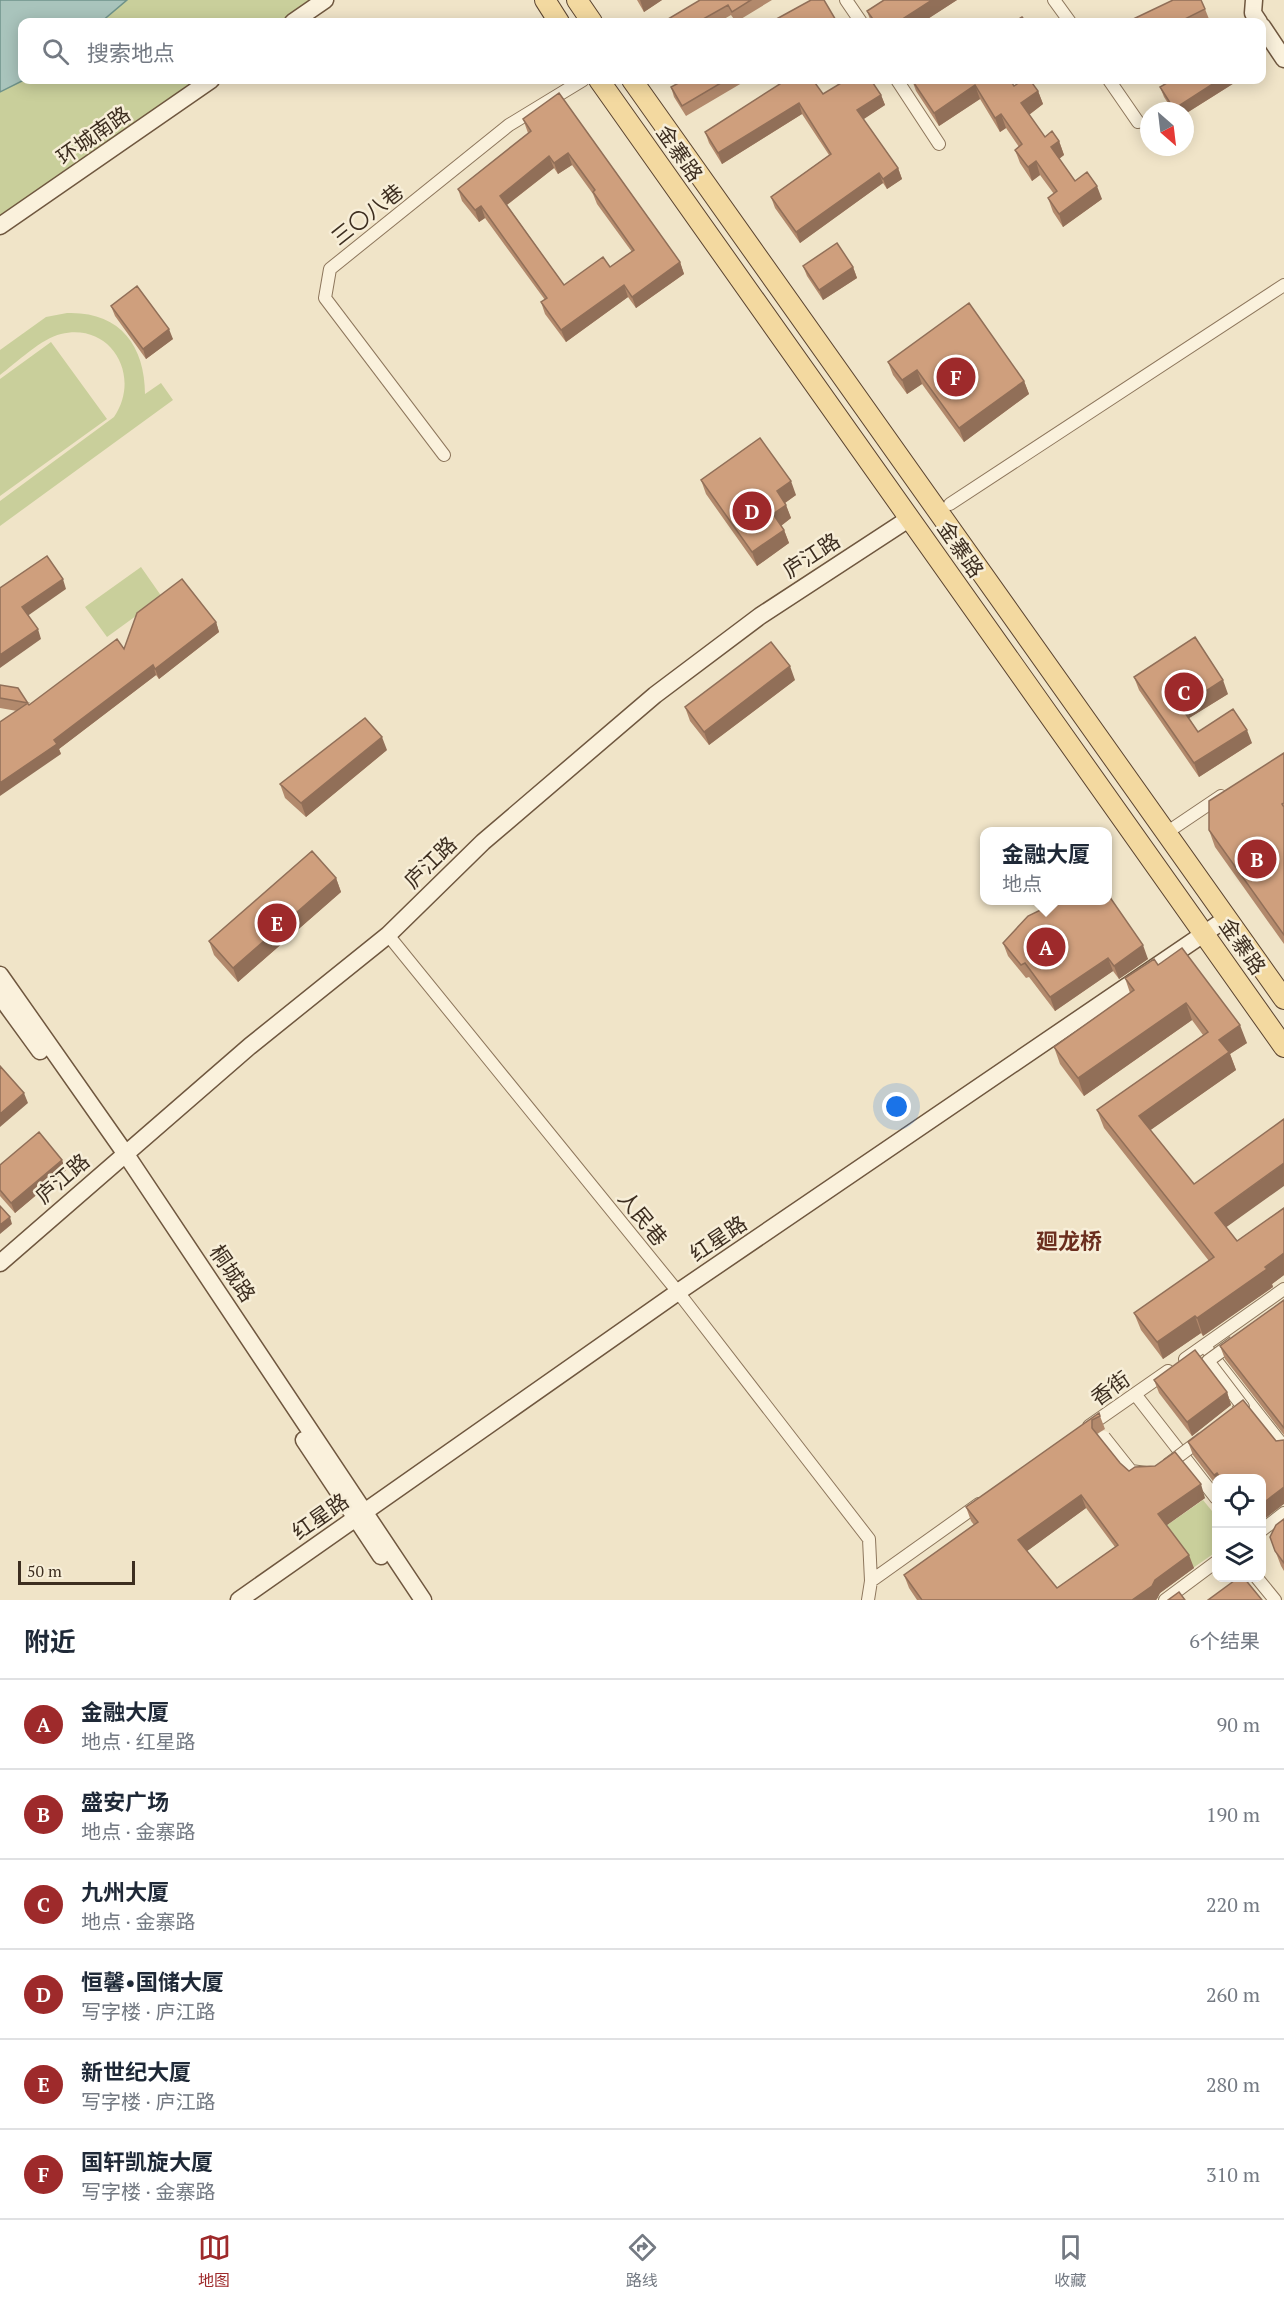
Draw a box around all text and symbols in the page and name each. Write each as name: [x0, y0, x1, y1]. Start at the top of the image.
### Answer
search box: [18, 18, 1266, 84]
icon: search: [39, 35, 72, 68]
text: 搜索地点: [87, 38, 175, 67]
street label: 环城南路: [51, 99, 135, 171]
north arrow: [1140, 102, 1194, 156]
street label: 金寨路: [650, 119, 710, 187]
street label: 三〇八巷: [325, 177, 409, 251]
pin: F: [936, 354, 976, 400]
pin: D: [732, 488, 771, 534]
street label: 金寨路: [931, 515, 991, 583]
street label: 庐江路: [777, 526, 845, 584]
pin: C: [1164, 670, 1204, 714]
popup: [980, 827, 1112, 905]
street label: 庐江路: [398, 830, 462, 894]
pin: B: [1238, 836, 1276, 882]
text: 金融大厦: [1002, 839, 1090, 868]
text: 地点: [1002, 870, 1042, 897]
pin: E: [258, 900, 296, 946]
street label: 金寨路: [1213, 912, 1273, 980]
pin: A: [1026, 924, 1066, 970]
your location: [882, 1092, 911, 1121]
street label: 庐江路: [29, 1147, 95, 1209]
street label: 人民巷: [612, 1185, 674, 1251]
street label: 红星路: [684, 1209, 752, 1267]
district label: 廻龙桥: [1036, 1226, 1102, 1255]
street label: 桐城路: [204, 1239, 262, 1307]
street label: 香街: [1085, 1364, 1135, 1412]
map controls: [1212, 1474, 1266, 1582]
button: locate: [1212, 1474, 1266, 1528]
street label: 红星路: [286, 1486, 354, 1546]
button: layers: [1212, 1528, 1266, 1582]
scale bar: [18, 1558, 135, 1586]
text: 50 m: [27, 1560, 62, 1582]
text: 附近: [24, 1624, 76, 1658]
text: 6个结果: [1189, 1627, 1260, 1654]
text: 金融大厦: [81, 1697, 169, 1726]
text: A: [36, 1711, 51, 1738]
text: 90 m: [1217, 1711, 1260, 1738]
text: 地点 · 红星路: [81, 1728, 196, 1755]
text: 盛安广场: [81, 1787, 169, 1816]
text: B: [37, 1801, 50, 1828]
text: 190 m: [1206, 1801, 1260, 1828]
text: 地点 · 金寨路: [81, 1818, 196, 1845]
text: 九州大厦: [81, 1877, 169, 1906]
text: C: [37, 1891, 50, 1918]
text: 220 m: [1206, 1891, 1260, 1918]
text: 地点 · 金寨路: [81, 1908, 196, 1935]
text: 恒馨•国储大厦: [81, 1967, 224, 1996]
text: D: [36, 1981, 51, 2008]
text: 260 m: [1206, 1981, 1260, 2008]
text: 写字楼 · 庐江路: [81, 1998, 216, 2025]
text: 新世纪大厦: [81, 2057, 191, 2086]
text: E: [37, 2071, 50, 2098]
text: 280 m: [1206, 2071, 1260, 2098]
text: 写字楼 · 庐江路: [81, 2088, 216, 2115]
text: 国轩凯旋大厦: [81, 2147, 213, 2176]
text: F: [38, 2161, 49, 2188]
text: 310 m: [1206, 2161, 1260, 2188]
text: 写字楼 · 金寨路: [81, 2178, 216, 2205]
tab: 地图: [198, 2231, 231, 2291]
tab: 路线: [626, 2231, 659, 2291]
tab: 收藏: [1054, 2231, 1087, 2291]

